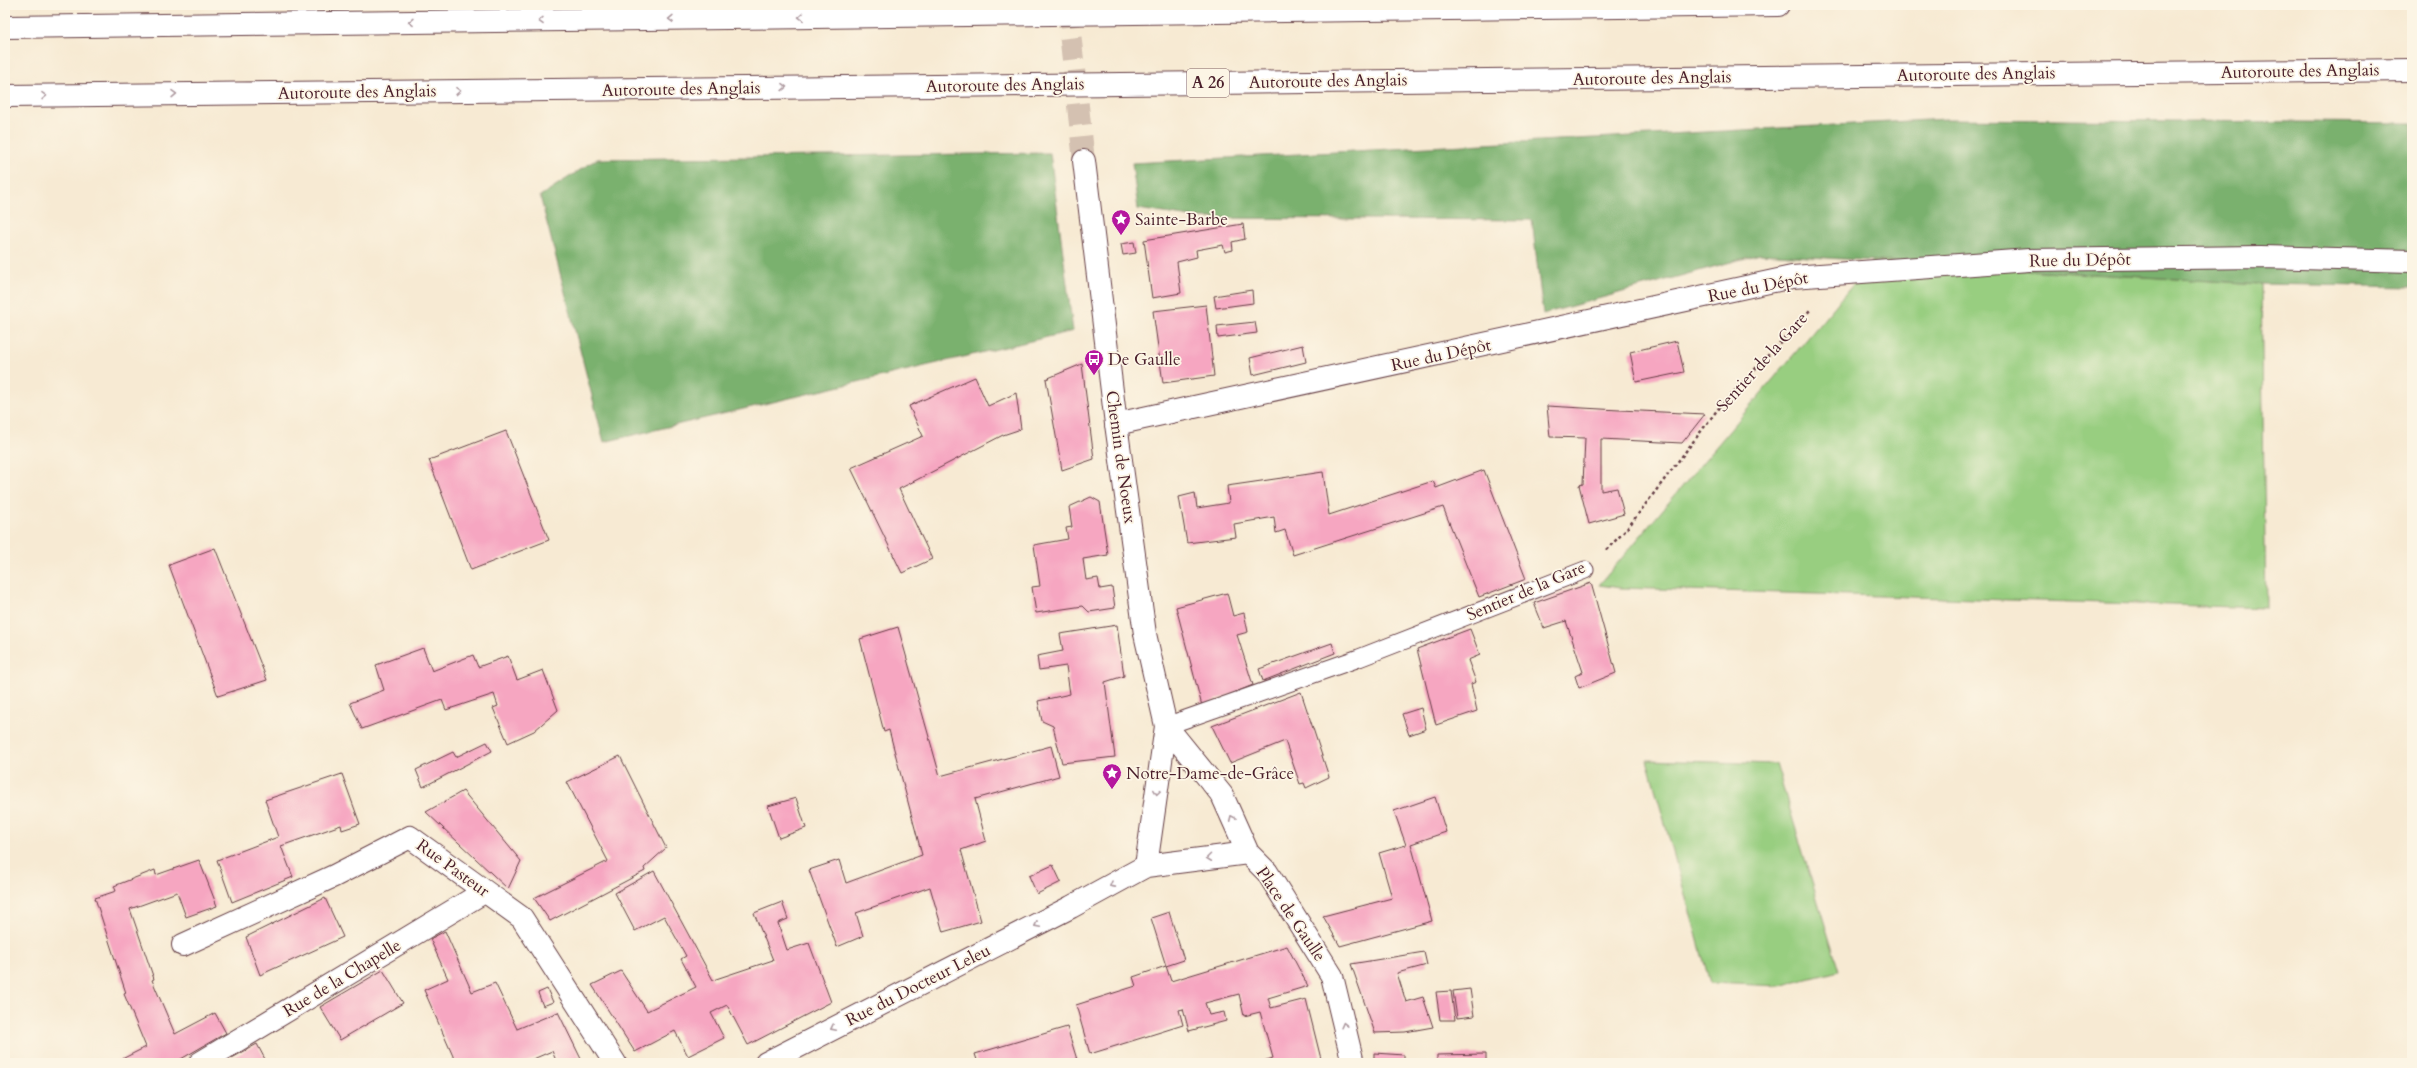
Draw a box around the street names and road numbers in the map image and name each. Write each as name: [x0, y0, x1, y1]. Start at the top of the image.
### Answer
street label: Autoroute des Anglais: [2220, 58, 2380, 84]
street label: Autoroute des Anglais: [1896, 61, 2056, 87]
street label: Autoroute des Anglais: [1572, 65, 1732, 91]
street label: Autoroute des Anglais: [1248, 68, 1408, 94]
road number: A 26: [1187, 69, 1229, 97]
street label: Autoroute des Anglais: [925, 72, 1085, 98]
street label: Autoroute des Anglais: [601, 76, 761, 102]
street label: Autoroute des Anglais: [277, 79, 437, 105]
street label: Rue du Dépôt: [2029, 248, 2132, 272]
street label: Rue du Dépôt: [1706, 266, 1811, 308]
street label: Sentier de la Gare: [1711, 307, 1813, 417]
street label: Rue du Dépôt: [1389, 333, 1494, 377]
street label: Chemin de Noeux: [1100, 389, 1142, 525]
street label: Sentier de la Gare: [1463, 556, 1589, 626]
street label: Rue Pasteur: [412, 834, 495, 903]
street label: Place de Gaulle: [1251, 862, 1331, 966]
street label: Rue de la Chapelle: [279, 934, 405, 1022]
street label: Rue du Docteur Leleu: [842, 939, 994, 1031]

